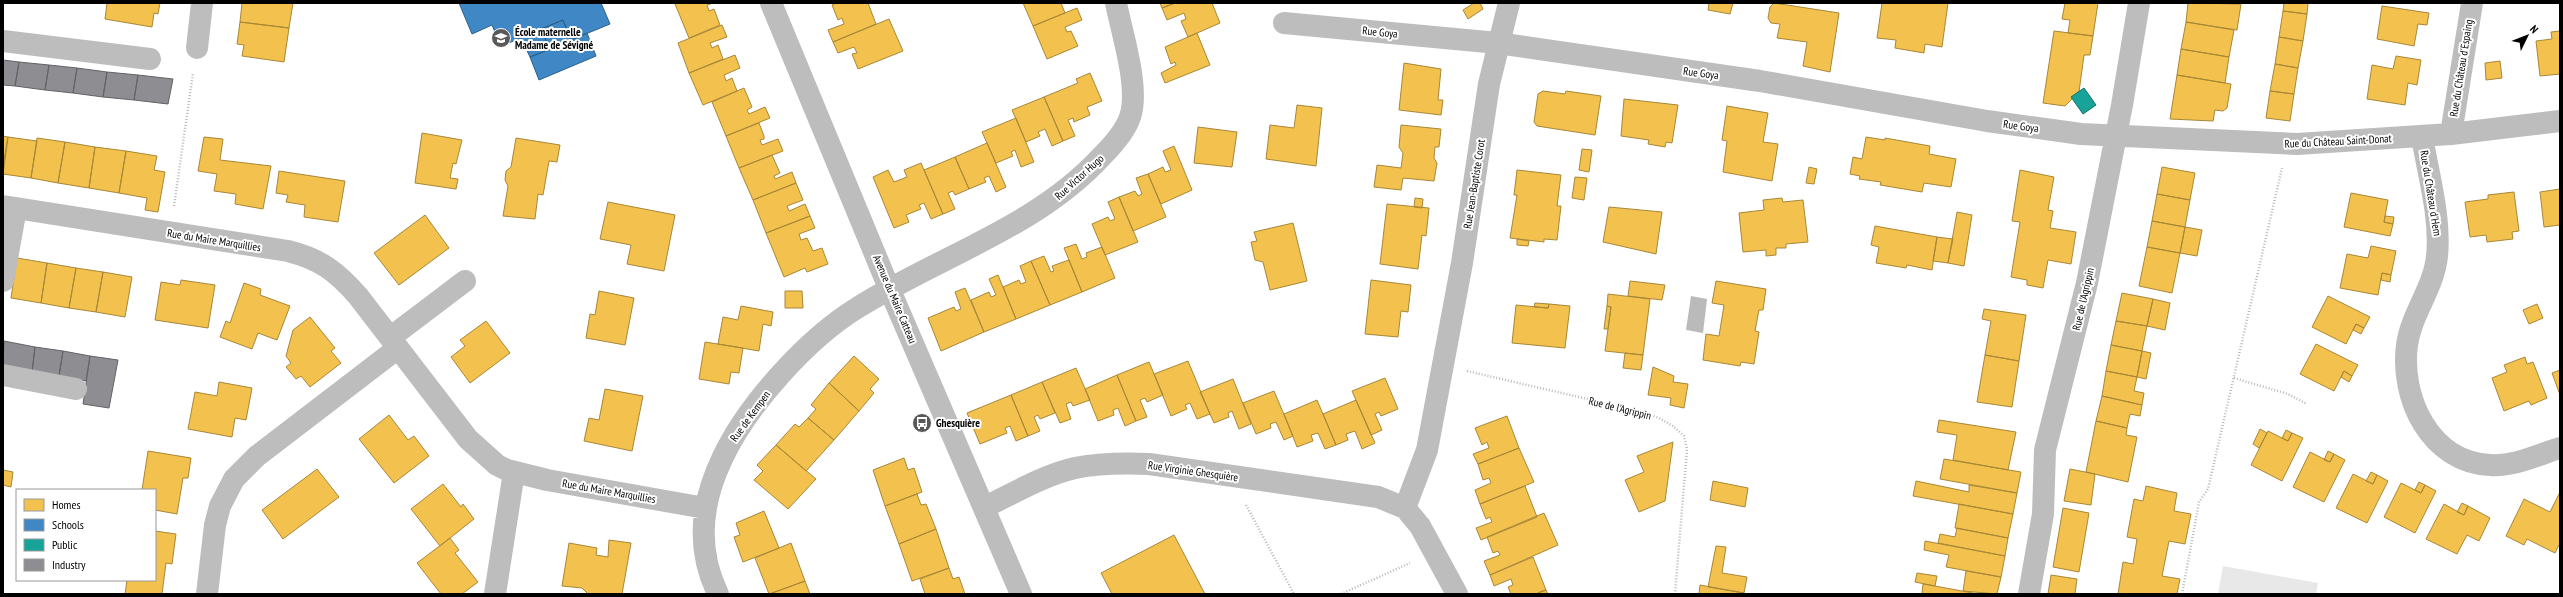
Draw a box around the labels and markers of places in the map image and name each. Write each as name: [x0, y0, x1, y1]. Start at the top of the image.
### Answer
place label: École maternelle Madame de Sévigné: [515, 25, 594, 52]
school or university icon: École maternelle Madame de Sévigné: [490, 27, 512, 49]
bus stop icon: Ghesquière: [911, 412, 933, 434]
place label: Ghesquière: [936, 416, 980, 430]

